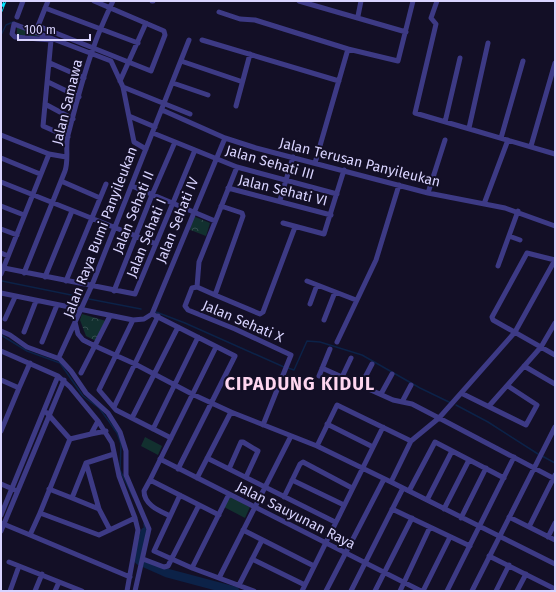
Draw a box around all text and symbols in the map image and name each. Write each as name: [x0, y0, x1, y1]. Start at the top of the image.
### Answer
scale bar: [18, 16, 90, 42]
text: 100 m: [24, 23, 56, 37]
street label: Jalan Samawa: [49, 58, 86, 147]
street label: Jalan Terusan Panyileukan: [278, 134, 442, 191]
street label: Jalan Sehati III: [224, 142, 316, 183]
street label: Jalan Raya Bumi Panyileukan: [60, 144, 141, 320]
street label: Jalan Sehati II: [109, 168, 157, 256]
street label: Jalan Sehati VI: [237, 171, 329, 210]
street label: Jalan Sehati IV: [153, 175, 202, 266]
street label: Jalan Sehati I: [123, 196, 169, 280]
street label: Jalan Sehati X: [200, 297, 286, 346]
district label: CIPADUNG KIDUL: [225, 373, 375, 395]
street label: Jalan Sauyunan Raya: [233, 478, 358, 553]

